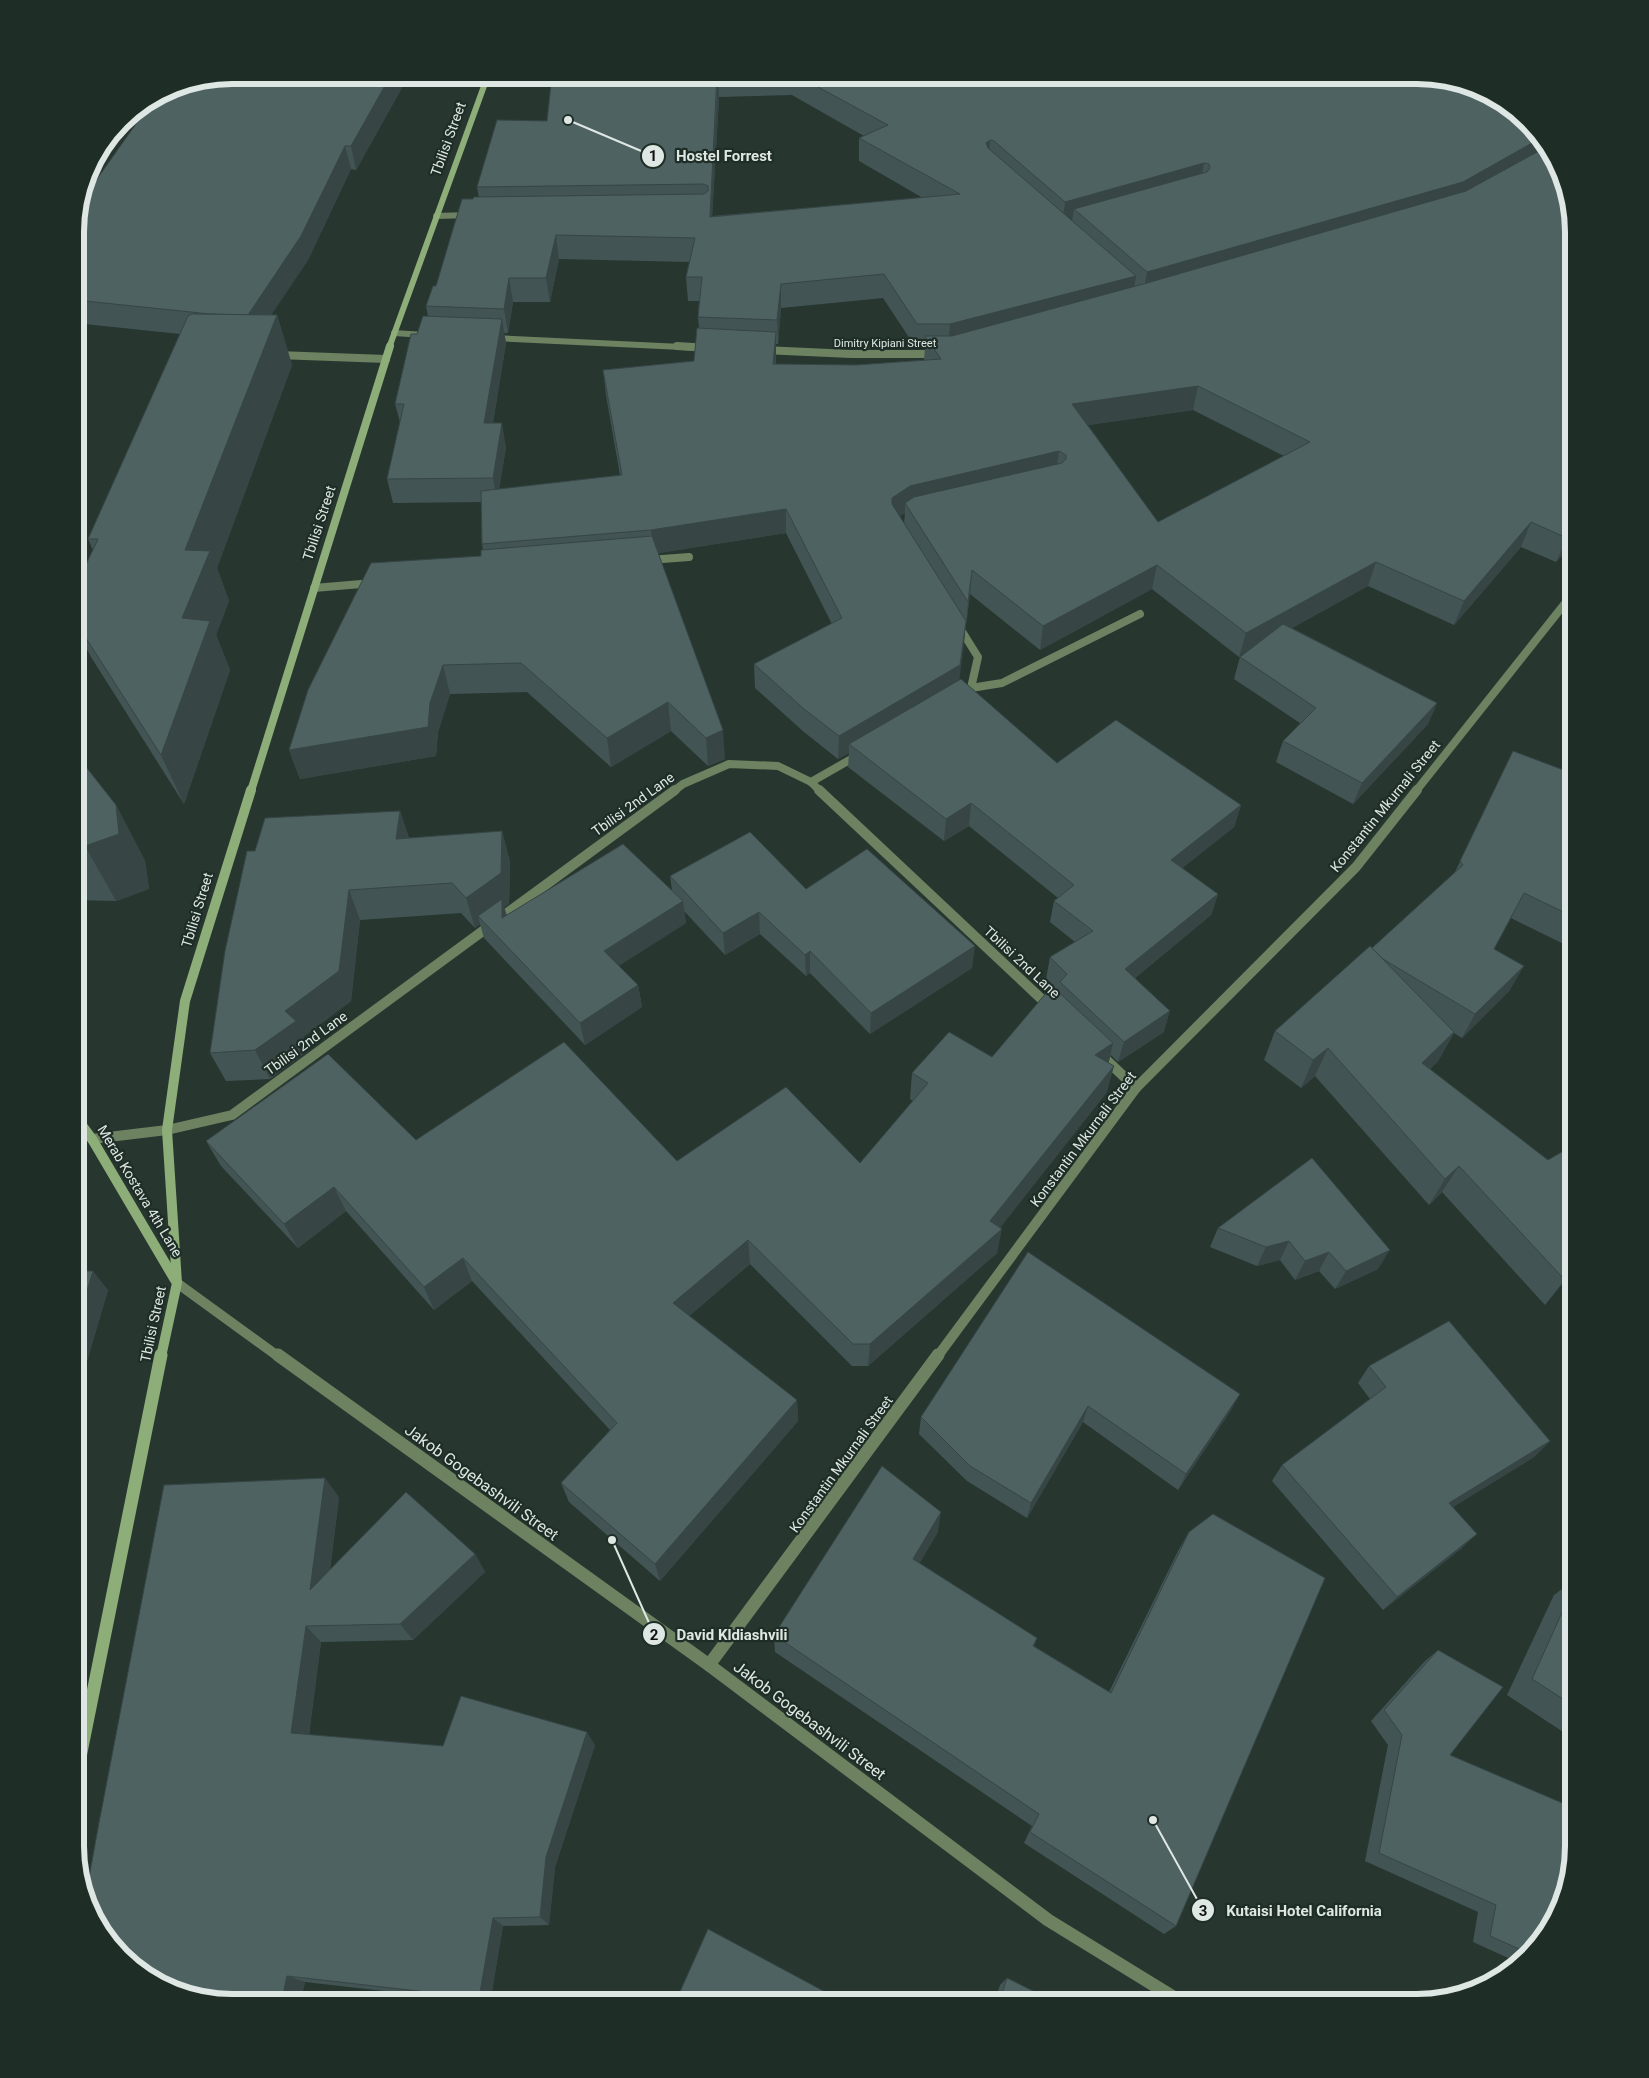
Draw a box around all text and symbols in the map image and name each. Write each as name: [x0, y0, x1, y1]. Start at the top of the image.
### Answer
street label: Tbilisi Street: [427, 99, 469, 178]
callout: Hostel Forrest: [641, 141, 782, 171]
text: 1: [649, 147, 657, 165]
text: Hostel Forrest: [676, 147, 772, 165]
street label: Dimitry Kipiani Street: [834, 337, 937, 350]
street label: Tbilisi Street: [299, 483, 339, 562]
street label: Konstantin Mkurnali Street: [1327, 737, 1443, 875]
street label: Tbilisi 2nd Lane: [589, 769, 677, 839]
street label: Tbilisi Street: [178, 870, 216, 949]
street label: Tbilisi 2nd Lane: [981, 923, 1063, 1001]
street label: Tbilisi 2nd Lane: [262, 1008, 350, 1078]
street label: Konstantin Mkurnali Street: [1027, 1068, 1139, 1210]
street label: Merab Kostava 4th Lane: [94, 1122, 186, 1260]
street label: Tbilisi Street: [137, 1284, 169, 1364]
street label: Konstantin Mkurnali Street: [786, 1392, 896, 1535]
street label: Jakob Gogebashvili Street: [401, 1420, 562, 1545]
callout: David Kldiashvili: [641, 1619, 797, 1649]
text: 2: [650, 1626, 659, 1644]
text: David Kldiashvili: [677, 1626, 788, 1644]
street label: Jakob Gogebashvili Street: [730, 1657, 890, 1784]
callout: Kutaisi Hotel California: [1191, 1895, 1392, 1925]
text: 3: [1199, 1902, 1207, 1920]
text: Kutaisi Hotel California: [1226, 1902, 1382, 1920]

